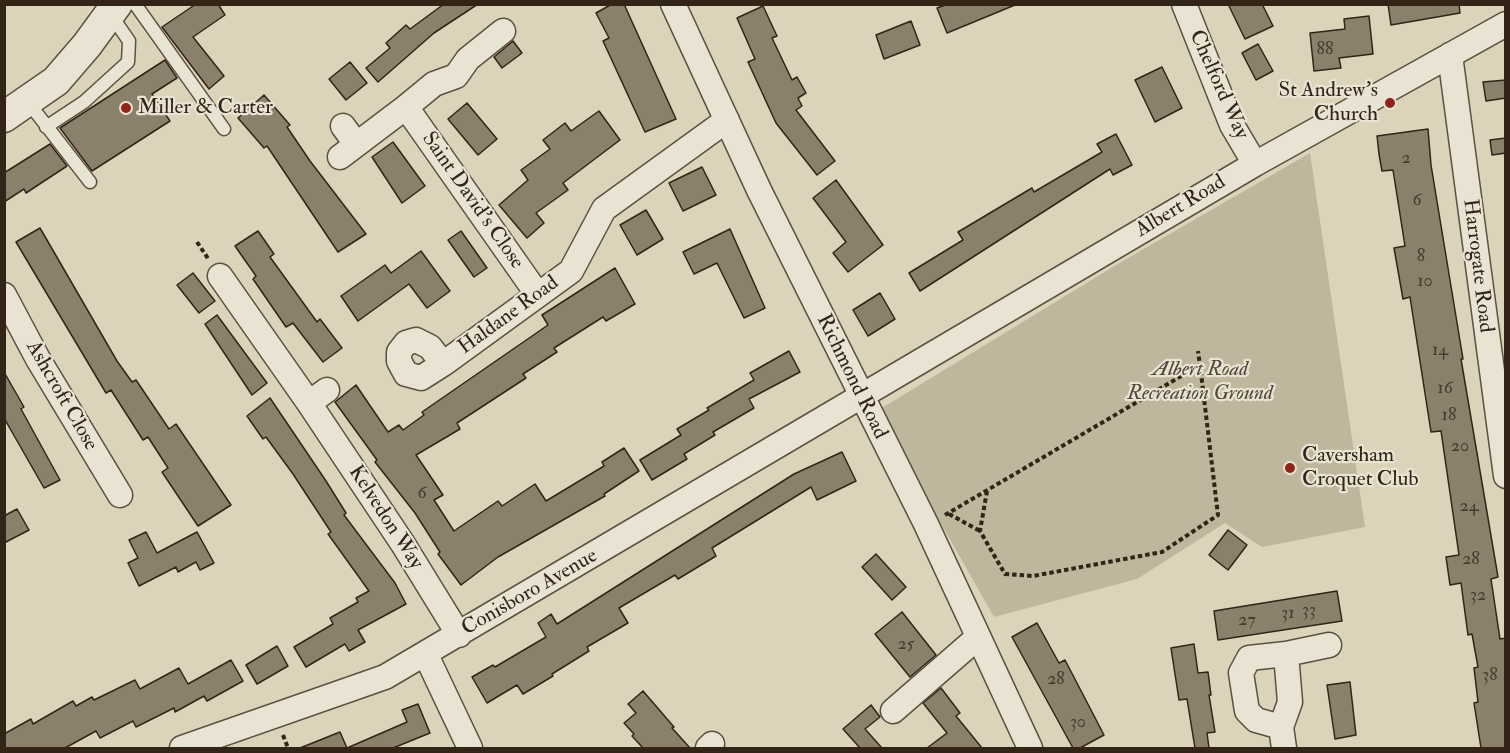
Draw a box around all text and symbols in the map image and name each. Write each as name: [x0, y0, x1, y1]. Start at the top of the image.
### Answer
street label: Chelford Way: [1183, 26, 1253, 144]
house number: 88: [1317, 39, 1333, 61]
place label: St Andrew's Church: [1278, 78, 1378, 128]
place label: Miller & Carter: [138, 95, 273, 121]
marker: St Andrew's Church: [1383, 96, 1397, 110]
marker: Miller & Carter: [119, 101, 133, 115]
street label: Saint David's Close: [415, 128, 529, 274]
house number: 2: [1401, 148, 1411, 170]
street label: Albert Road: [1131, 170, 1231, 244]
house number: 6: [1412, 190, 1422, 212]
street label: Harrogate Road: [1456, 198, 1498, 334]
house number: 8: [1417, 246, 1425, 268]
street label: Haldane Road: [454, 271, 564, 361]
house number: 10: [1417, 271, 1433, 293]
street label: Richmond Road: [810, 310, 892, 444]
street label: Ashcroft Close: [19, 337, 103, 455]
house number: 14: [1432, 340, 1448, 362]
park label: Albert Road Recreation Ground: [1127, 357, 1273, 407]
house number: 16: [1437, 378, 1453, 400]
house number: 18: [1442, 405, 1456, 427]
house number: 20: [1451, 436, 1469, 458]
place label: Caversham Croquet Club: [1302, 443, 1419, 493]
street label: Kelvedon Way: [342, 461, 428, 575]
marker: Caversham Croquet Club: [1283, 461, 1297, 475]
house number: 6: [417, 483, 427, 505]
house number: 24: [1460, 496, 1478, 518]
street label: Conisboro Avenue: [458, 544, 602, 642]
house number: 28: [1462, 549, 1480, 571]
house number: 32: [1470, 585, 1486, 607]
house number: 33: [1302, 600, 1316, 622]
house number: 31: [1281, 603, 1295, 625]
house number: 27: [1238, 610, 1256, 632]
house number: 25: [898, 634, 914, 656]
house number: 38: [1482, 665, 1498, 687]
house number: 28: [1047, 669, 1065, 691]
house number: 30: [1070, 712, 1086, 734]

